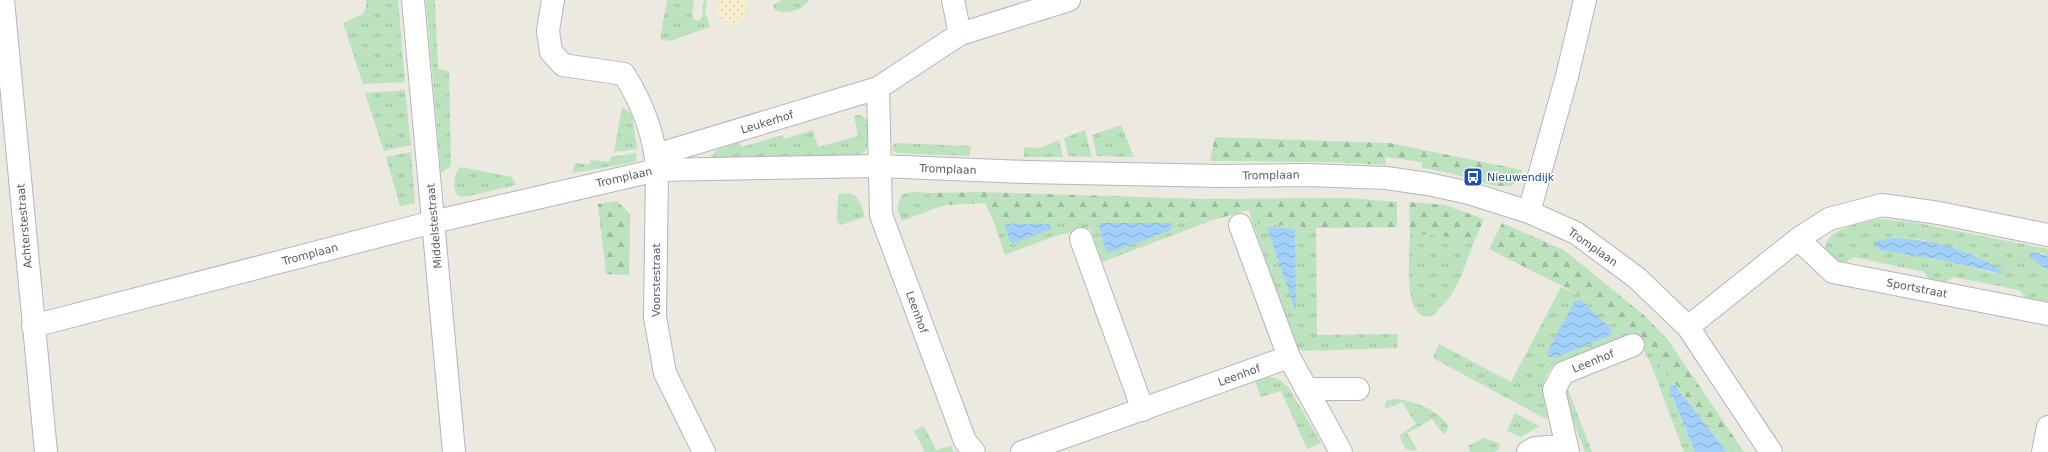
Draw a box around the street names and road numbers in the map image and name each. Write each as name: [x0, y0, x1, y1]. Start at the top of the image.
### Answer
street label: Leukerhof: [739, 108, 796, 137]
street label: Tromplaan: [918, 162, 977, 177]
street label: Tromplaan: [594, 165, 654, 190]
street label: Tromplaan: [1241, 169, 1300, 183]
street label: Achterstestraat: [14, 182, 35, 269]
street label: Middelstestraat: [424, 182, 445, 269]
street label: Tromplaan: [1565, 225, 1620, 269]
street label: Tromplaan: [280, 241, 340, 268]
street label: Voorstestraat: [650, 242, 663, 317]
street label: Sportstraat: [1885, 276, 1949, 301]
street label: Leenhof: [903, 289, 931, 336]
street label: Leenhof: [1570, 347, 1617, 376]
street label: Leenhof: [1216, 361, 1263, 389]

